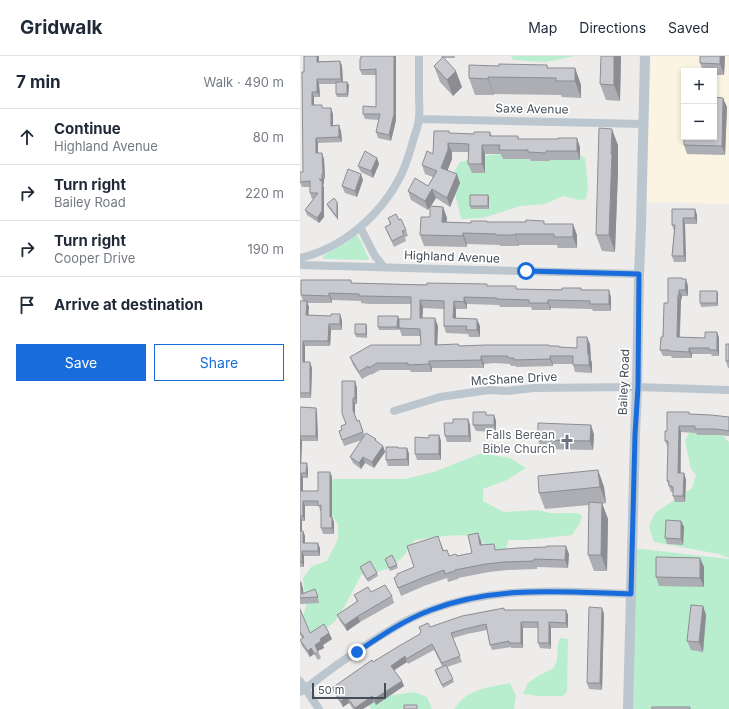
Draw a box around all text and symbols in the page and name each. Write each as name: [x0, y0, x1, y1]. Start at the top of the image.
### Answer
text: Gridwalk: [20, 16, 103, 39]
text: Map: [528, 19, 557, 36]
text: Directions: [579, 19, 646, 36]
text: Saved: [668, 19, 709, 36]
map controls: [681, 68, 717, 140]
button: +: [681, 68, 717, 104]
text: 7 min: [16, 72, 61, 92]
text: Walk · 490 m: [204, 74, 284, 90]
street label: Saxe Avenue: [495, 100, 569, 117]
button: −: [681, 104, 717, 140]
text: Continue: [54, 119, 121, 138]
icon: ahead: [16, 126, 38, 148]
text: 80 m: [253, 129, 284, 145]
text: Highland Avenue: [54, 138, 158, 154]
text: Turn right: [54, 175, 126, 194]
icon: right: [16, 182, 38, 204]
text: 220 m: [245, 185, 284, 201]
text: Bailey Road: [54, 194, 126, 210]
text: Turn right: [54, 231, 126, 250]
icon: right: [16, 238, 38, 260]
text: 190 m: [247, 241, 284, 257]
street label: Highland Avenue: [404, 247, 500, 266]
text: Cooper Drive: [54, 250, 135, 266]
route start: [517, 262, 535, 280]
icon: arrive: [16, 294, 38, 316]
text: Arrive at destination: [54, 295, 203, 314]
button: Save: [16, 344, 146, 381]
button: Share: [154, 344, 284, 381]
street label: Bailey Road: [615, 349, 632, 415]
street label: McShane Drive: [470, 369, 558, 388]
place label: Falls Berean Bible Church: [482, 427, 555, 456]
church icon: Falls Berean Bible Church: [558, 433, 576, 451]
route end: [348, 643, 366, 661]
scale bar: [312, 681, 386, 700]
text: 50 m: [318, 683, 344, 697]

